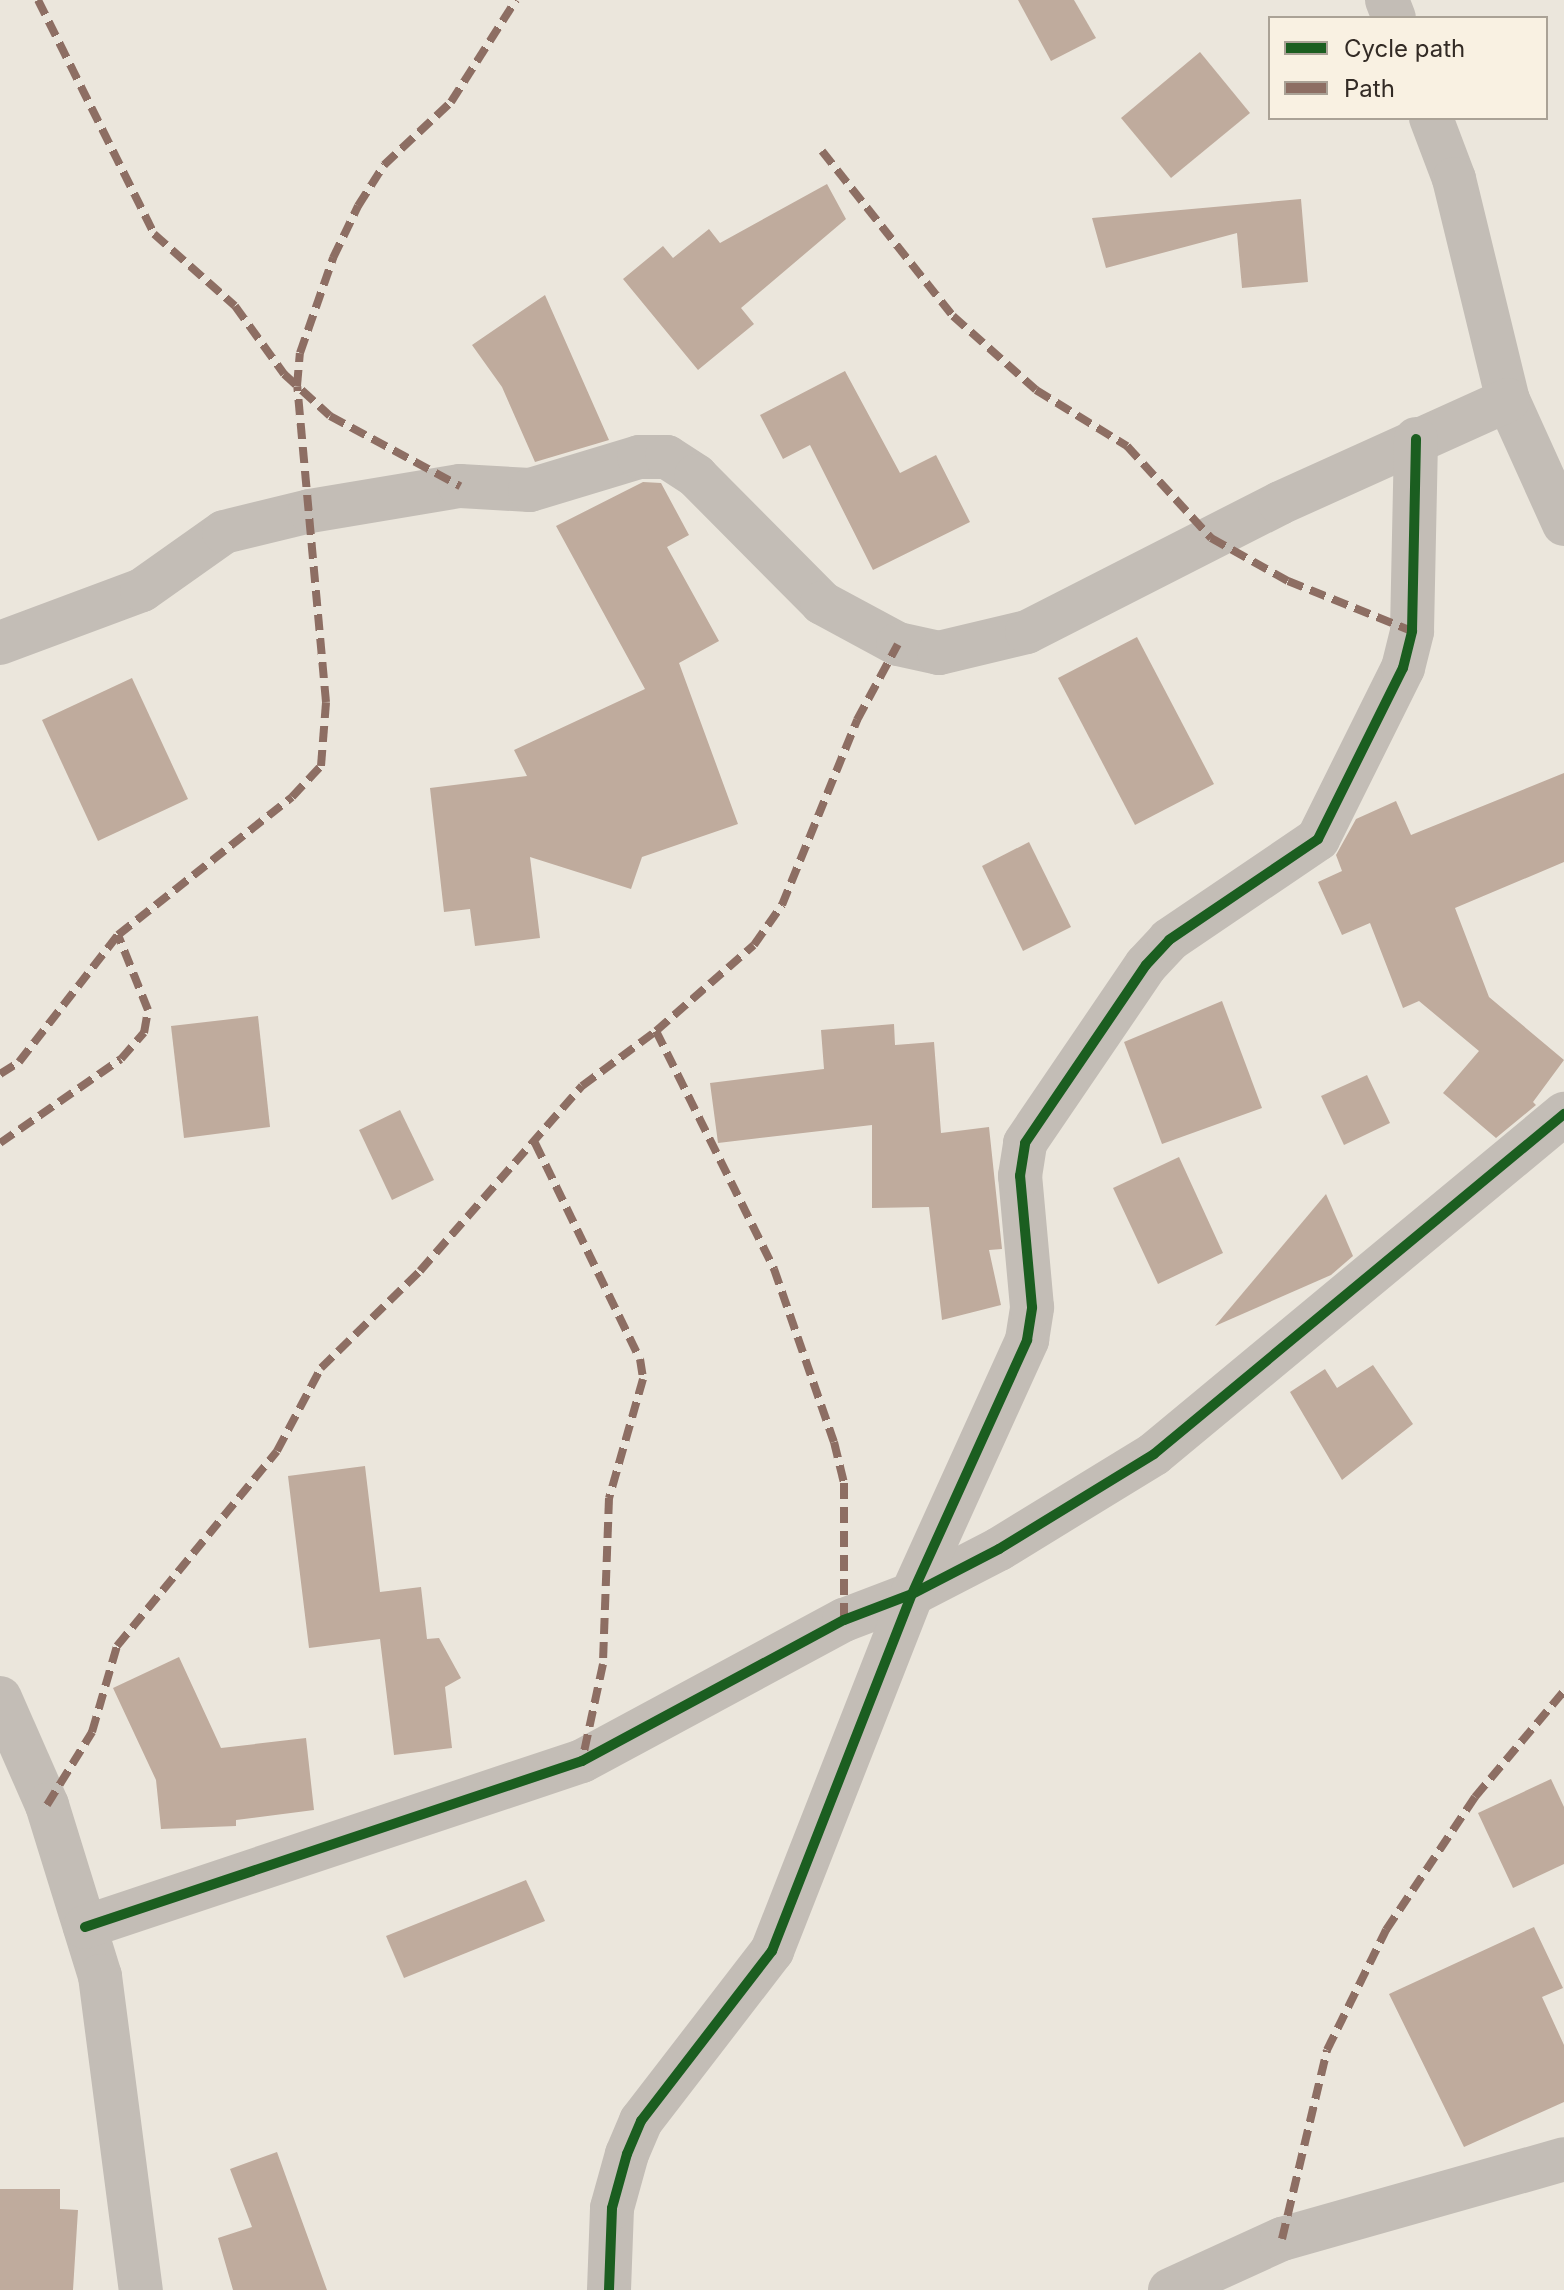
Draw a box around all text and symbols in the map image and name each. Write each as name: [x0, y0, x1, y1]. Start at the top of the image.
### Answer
legend: [1268, 16, 1548, 120]
text: Cycle path: [1344, 34, 1465, 63]
text: Path: [1344, 74, 1395, 103]

